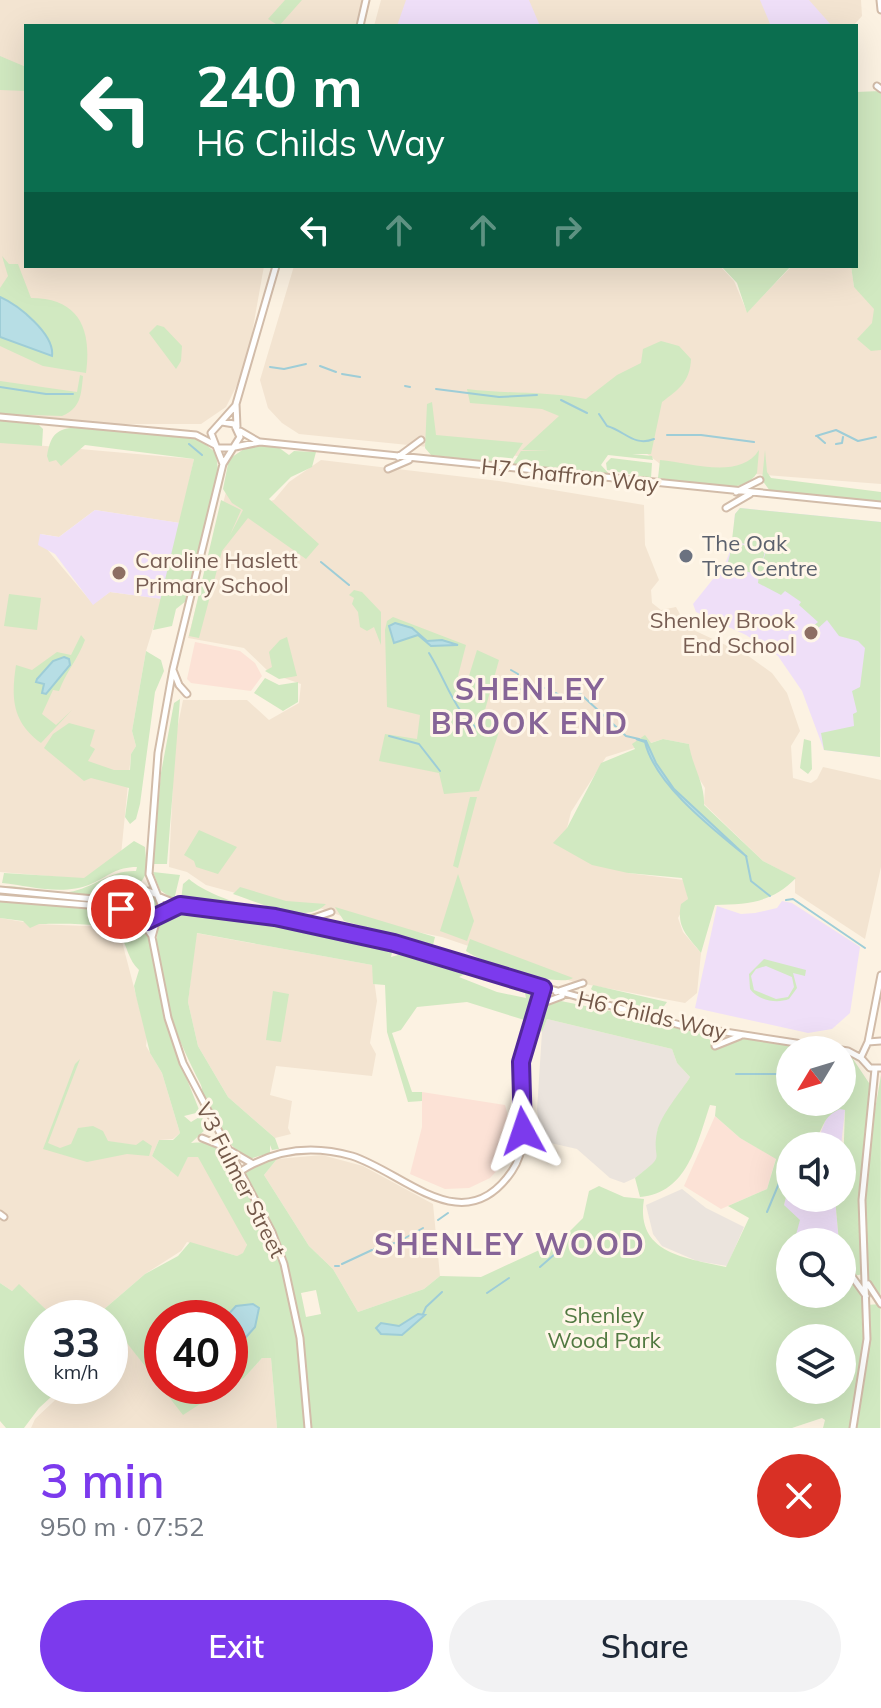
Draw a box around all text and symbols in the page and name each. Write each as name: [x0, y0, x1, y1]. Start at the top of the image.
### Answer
text: 240 m: [196, 51, 363, 121]
icon: left: [64, 56, 168, 160]
text: H6 Childs Way: [196, 120, 445, 165]
icon: left: [293, 208, 337, 252]
icon: ahead: [377, 208, 421, 252]
icon: ahead: [461, 208, 505, 252]
icon: right: [545, 208, 589, 252]
street label: H7 Chaffron Way: [480, 452, 661, 498]
place label: The Oak Tree Centre: [702, 529, 818, 582]
place label: Caroline Haslett Primary School: [135, 546, 298, 599]
marker: The Oak Tree Centre: [677, 547, 695, 565]
marker: Caroline Haslett Primary School: [110, 564, 128, 582]
place label: Shenley Brook End School: [650, 606, 796, 659]
marker: Shenley Brook End School: [802, 624, 820, 642]
district label: SHENLEY BROOK END: [431, 670, 629, 742]
pin: [87, 875, 155, 943]
icon: arrive: [99, 887, 143, 931]
street label: H6 Childs Way: [575, 984, 730, 1046]
north arrow: [776, 1036, 856, 1116]
map controls: [776, 1036, 856, 1404]
position arrow: [481, 1089, 565, 1173]
street label: V3 Fulmer Street: [190, 1098, 292, 1262]
button: sound: [776, 1132, 856, 1212]
district label: SHENLEY WOOD: [374, 1225, 646, 1263]
button: search: [776, 1228, 856, 1308]
speed limit sign: 40: [144, 1300, 248, 1404]
park label: Shenley Wood Park: [547, 1301, 661, 1354]
text: 33: [52, 1317, 100, 1367]
button: layers: [776, 1324, 856, 1404]
text: km/h: [53, 1359, 99, 1384]
text: 3 min: [40, 1450, 165, 1510]
button: close: [757, 1454, 841, 1538]
text: 950 m · 07:52: [40, 1510, 204, 1543]
button: Exit: [40, 1600, 433, 1692]
button: Share: [449, 1600, 841, 1692]

